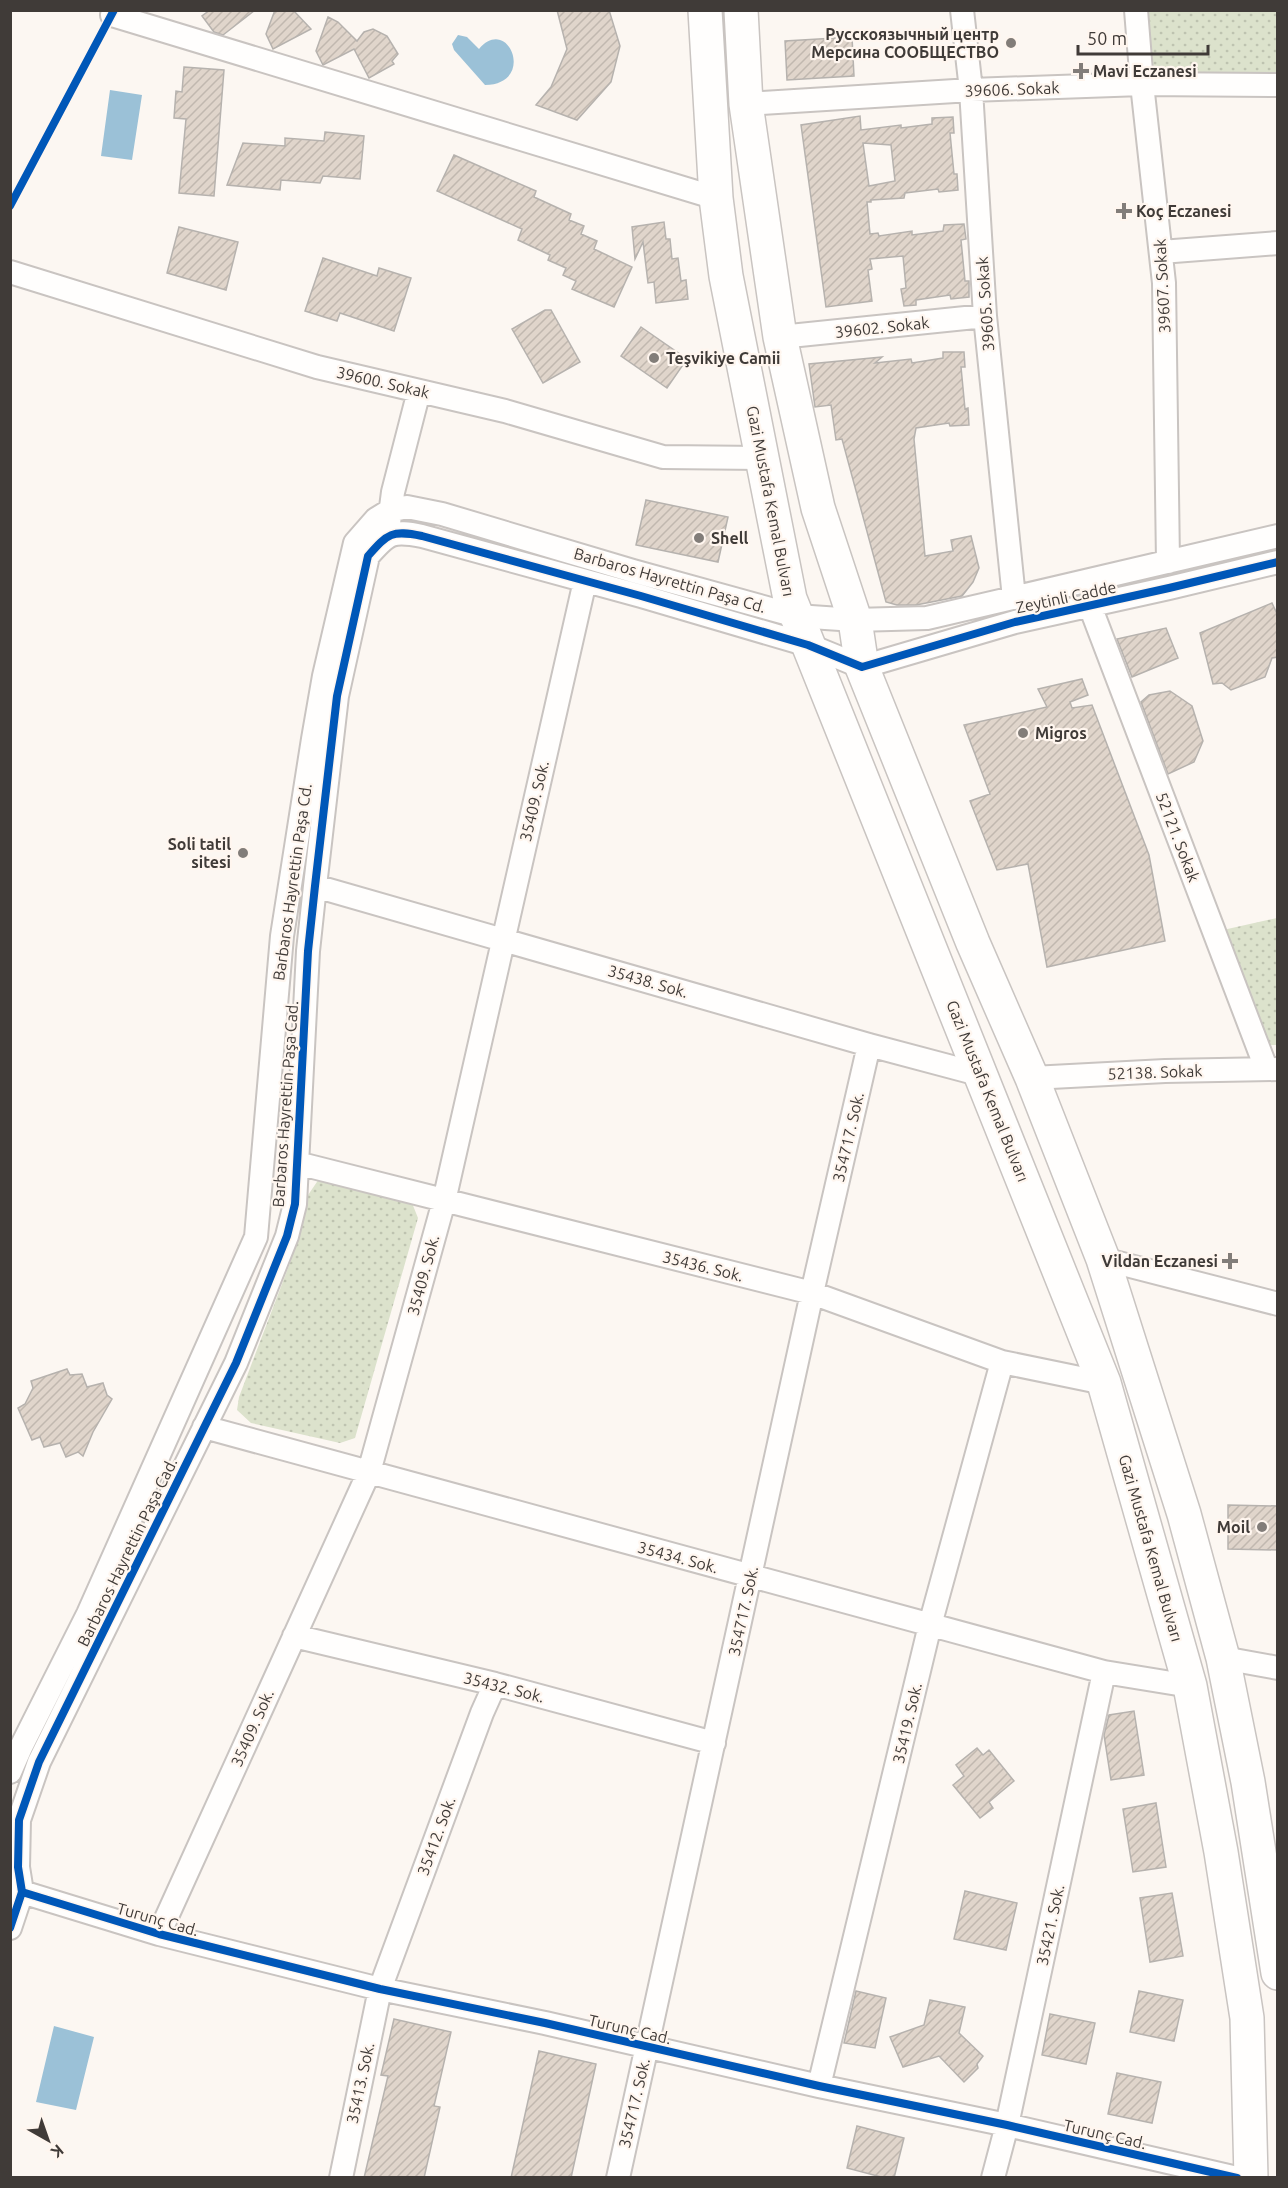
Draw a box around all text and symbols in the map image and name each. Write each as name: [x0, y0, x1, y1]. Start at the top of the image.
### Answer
scale bar: [1078, 18, 1208, 56]
place label: Русскоязычный центр Мерсина СООБЩЕСТВО: [811, 25, 999, 61]
text: 50 m: [1087, 28, 1127, 48]
marker: Русскоязычный центр Мерсина СООБЩЕСТВО: [1004, 36, 1018, 50]
place label: Mavi Eczanesi: [1093, 62, 1197, 80]
marker: Mavi Eczanesi: [1074, 64, 1088, 78]
street label: 39606. Sokak: [964, 78, 1060, 100]
place label: Koç Eczanesi: [1136, 202, 1232, 221]
marker: Koç Eczanesi: [1117, 204, 1131, 218]
street label: 39607. Sokak: [1151, 238, 1173, 334]
street label: 39605. Sokak: [973, 256, 997, 352]
street label: 39602. Sokak: [834, 313, 930, 341]
place label: Teşvikiye Camii: [666, 349, 781, 368]
marker: Teşvikiye Camii: [647, 351, 661, 365]
street label: 39600. Sokak: [335, 363, 431, 401]
street label: Gazi Mustafa Kemal Bulvarı: [744, 404, 798, 598]
place label: Shell: [711, 529, 749, 547]
marker: Shell: [692, 531, 706, 545]
street label: Barbaros Hayrettin Paşa Cd.: [572, 544, 768, 616]
street label: Zeytinli Cadde: [1014, 578, 1118, 616]
place label: Migros: [1035, 724, 1087, 742]
marker: Migros: [1016, 726, 1030, 740]
street label: 35409. Sok.: [516, 759, 552, 843]
street label: Barbaros Hayrettin Paşa Cd.: [269, 782, 315, 982]
street label: 52121. Sokak: [1153, 790, 1203, 884]
place label: Soli tatil sitesi: [168, 835, 231, 871]
marker: Soli tatil sitesi: [236, 846, 250, 860]
street label: 35438. Sok.: [606, 961, 690, 1001]
street label: Gazi Mustafa Kemal Bulvarı: [943, 998, 1033, 1184]
street label: Barbaros Hayrettin Paşa Cad.: [269, 1000, 301, 1208]
street label: 52138. Sokak: [1107, 1061, 1203, 1083]
street label: 354717. Sok.: [829, 1090, 867, 1184]
street label: 35409. Sok.: [404, 1233, 442, 1317]
street label: 35436. Sok.: [661, 1247, 745, 1285]
place label: Vildan Eczanesi: [1101, 1252, 1218, 1270]
marker: Vildan Eczanesi: [1223, 1254, 1237, 1268]
street label: Gazi Mustafa Kemal Bulvarı: [1116, 1452, 1186, 1644]
street label: Barbaros Hayrettin Paşa Cad.: [74, 1455, 180, 1649]
place label: Moil: [1217, 1518, 1250, 1536]
marker: Moil: [1255, 1520, 1269, 1534]
street label: 35434. Sok.: [636, 1538, 720, 1576]
street label: 354717. Sok.: [725, 1564, 761, 1658]
street label: 35432. Sok.: [462, 1668, 546, 1706]
street label: 35419. Sok.: [889, 1681, 925, 1765]
street label: 35409. Sok.: [227, 1687, 277, 1769]
street label: 35412. Sok.: [413, 1794, 459, 1878]
street label: 35421. Sok.: [1033, 1883, 1067, 1967]
street label: Turunç Cad.: [115, 1899, 201, 1939]
street label: Turunç Cad.: [587, 2011, 673, 2047]
street label: 35413. Sok.: [343, 2041, 377, 2125]
street label: 354717. Sok.: [615, 2056, 653, 2150]
north arrow: [18, 2110, 78, 2170]
street label: Turunç Cad.: [1062, 2116, 1148, 2152]
text: K: [48, 2141, 68, 2162]

